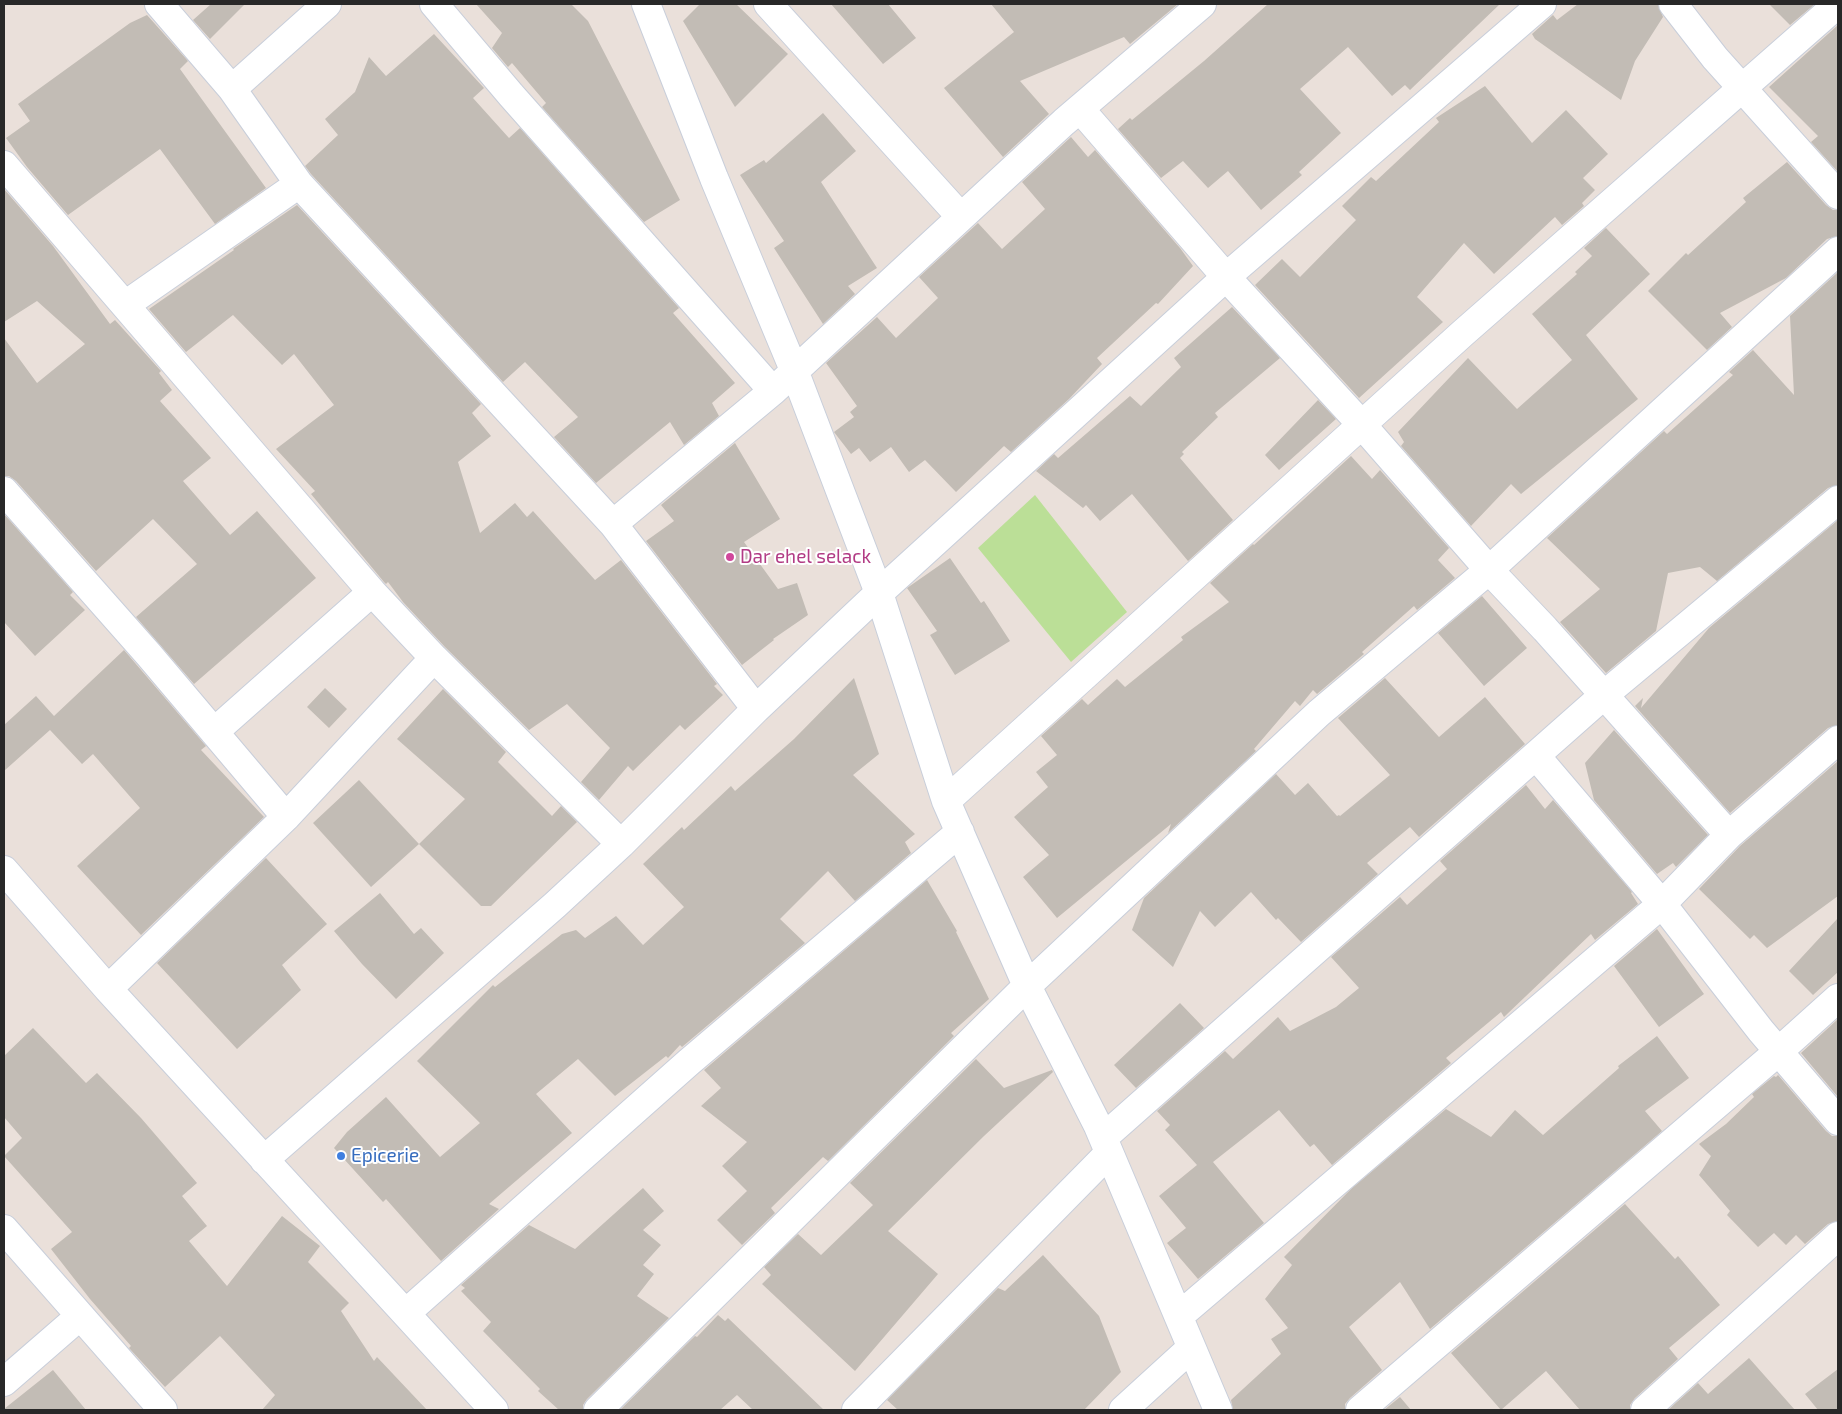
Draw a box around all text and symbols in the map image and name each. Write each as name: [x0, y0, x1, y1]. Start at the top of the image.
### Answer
place label: Dar ehel selack: [740, 546, 871, 568]
marker: Dar ehel selack: [724, 551, 736, 563]
place label: Epicerie: [351, 1145, 419, 1167]
marker: Epicerie: [335, 1150, 347, 1162]

